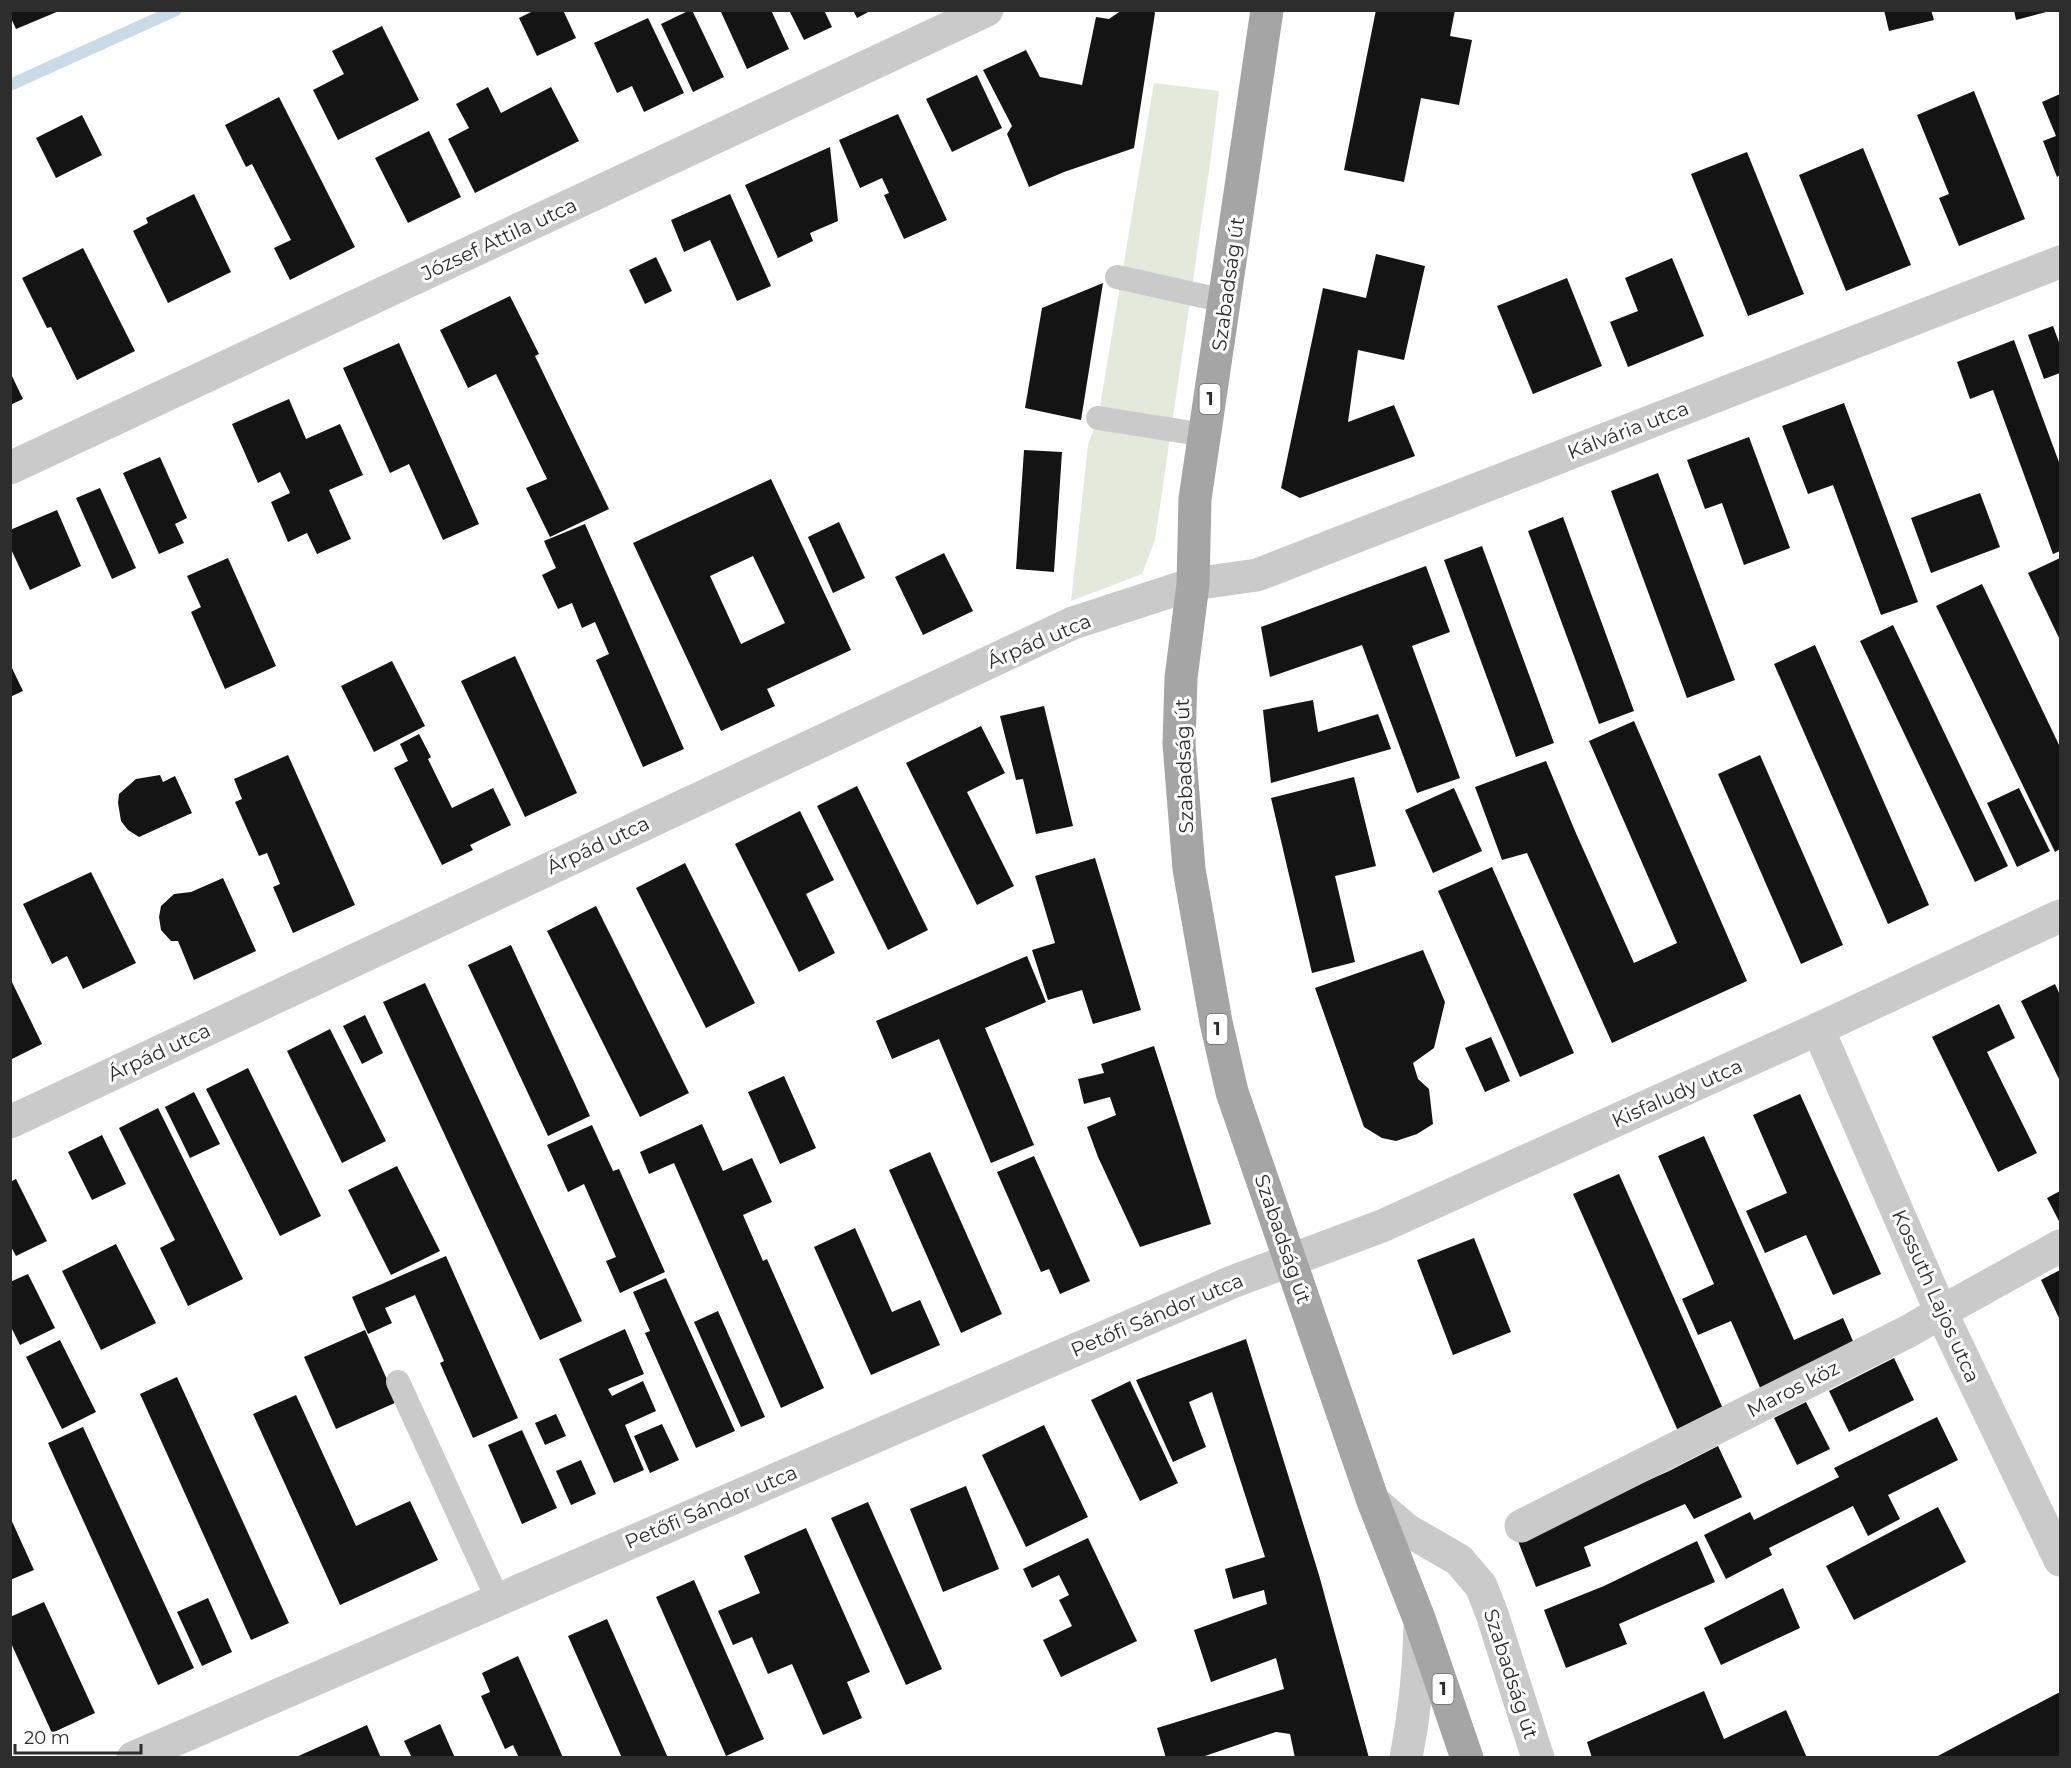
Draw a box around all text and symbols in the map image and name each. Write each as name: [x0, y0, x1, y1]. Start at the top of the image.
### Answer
street label: József Attila utca: [417, 192, 581, 286]
street label: Szabadság út: [1207, 215, 1249, 353]
road number: 1: [1200, 384, 1220, 414]
street label: Kálvária utca: [1564, 396, 1692, 464]
street label: Árpád utca: [983, 608, 1095, 674]
street label: Szabadság út: [1170, 698, 1198, 834]
street label: Árpád utca: [543, 811, 653, 879]
road number: 1: [1206, 1014, 1228, 1044]
street label: Árpád utca: [104, 1018, 214, 1086]
street label: Kisfaludy utca: [1608, 1053, 1746, 1133]
street label: Szabadság út: [1250, 1171, 1316, 1307]
street label: Kossuth Lajos utca: [1887, 1206, 1985, 1386]
street label: Petőfi Sándor utca: [1067, 1268, 1247, 1362]
street label: Maros köz: [1743, 1356, 1843, 1422]
street label: Petőfi Sándor utca: [621, 1460, 801, 1554]
street label: Szabadság út: [1479, 1606, 1543, 1742]
road number: 1: [1432, 1674, 1454, 1704]
scale bar: [15, 1717, 141, 1755]
text: 20 m: [24, 1727, 70, 1749]

